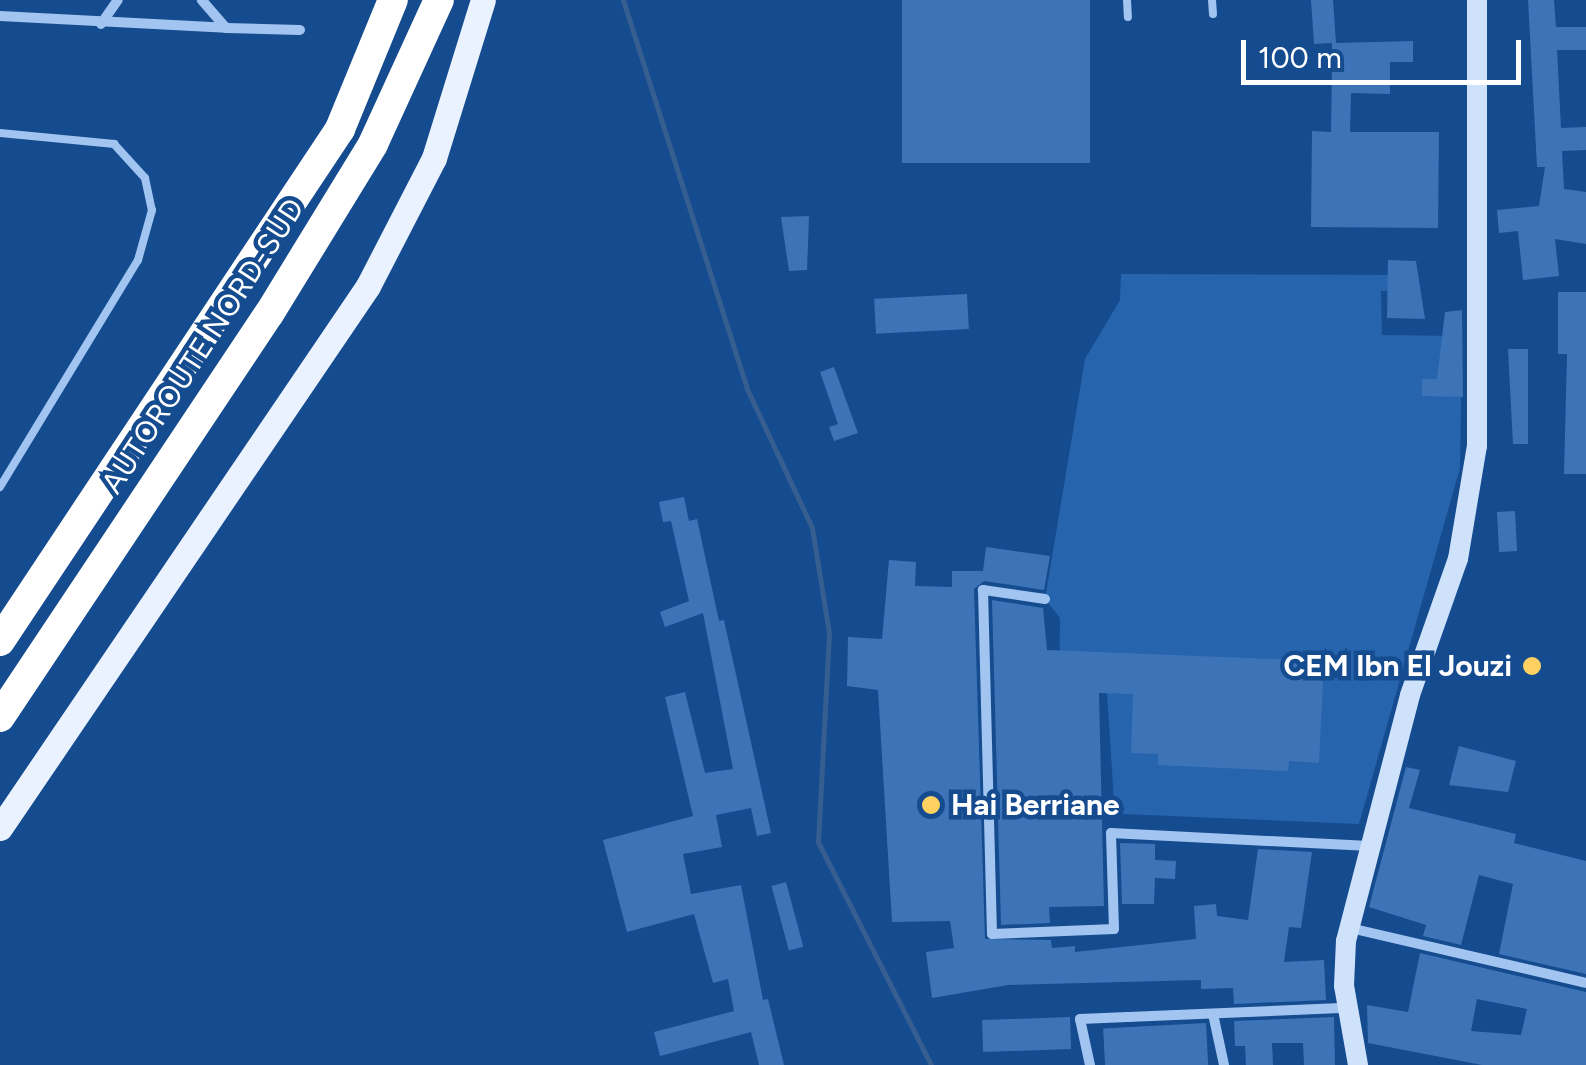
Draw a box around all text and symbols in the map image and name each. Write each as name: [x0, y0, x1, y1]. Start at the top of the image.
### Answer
scale bar: [1246, 20, 1526, 82]
text: 100 m: [1258, 39, 1342, 76]
street label: AUTOROUTE NORD-SUD: [94, 192, 312, 500]
place label: CEM Ibn El Jouzi: [1284, 648, 1512, 684]
marker: CEM Ibn El Jouzi: [1521, 655, 1543, 677]
place label: Hai Berriane: [951, 787, 1120, 823]
marker: Hai Berriane: [920, 794, 942, 816]

